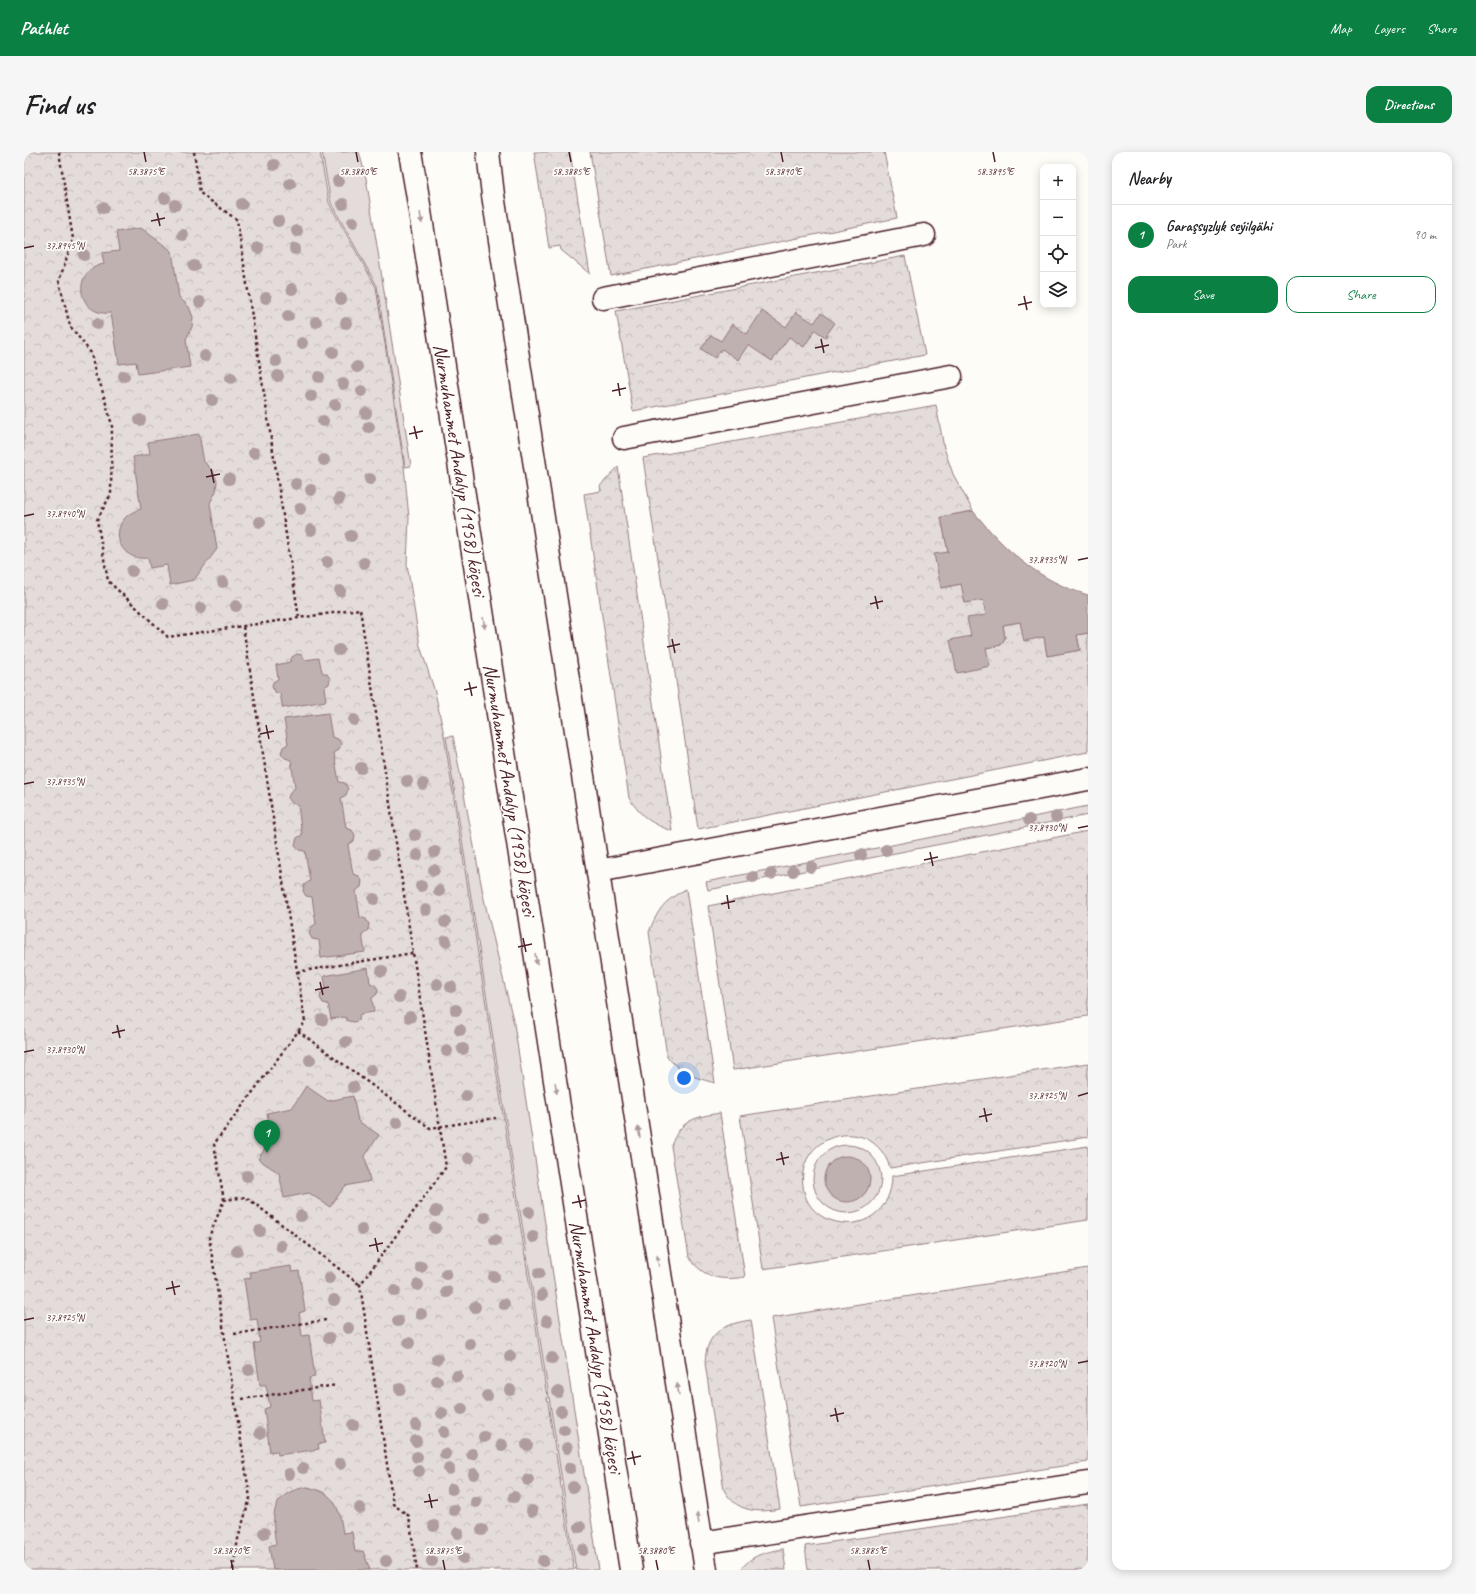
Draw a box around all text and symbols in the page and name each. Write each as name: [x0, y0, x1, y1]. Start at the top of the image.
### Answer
text: Pathlet: [20, 16, 68, 40]
text: Map: [1330, 20, 1352, 37]
text: Layers: [1374, 20, 1405, 37]
text: Share: [1427, 20, 1456, 37]
button: Directions: [1366, 86, 1452, 123]
text: Find us: [24, 87, 94, 122]
map controls: [1040, 164, 1076, 308]
button: +: [1040, 164, 1076, 200]
text: 58.3875°E: [127, 165, 166, 178]
text: 58.3880°E: [339, 165, 378, 178]
text: 58.3885°E: [552, 165, 591, 178]
text: 58.3890°E: [764, 165, 803, 178]
text: 58.3895°E: [976, 165, 1015, 178]
text: Nearby: [1128, 168, 1171, 189]
button: −: [1040, 200, 1076, 236]
one-way arrow: [418, 212, 424, 224]
text: Garaşsyzlyk seýilgähi: [1166, 217, 1272, 236]
text: 1: [1138, 227, 1144, 243]
text: 90 m: [1414, 227, 1436, 243]
button: locate: [1040, 236, 1076, 272]
text: Park: [1166, 236, 1187, 252]
text: 37.8945°N: [46, 239, 86, 252]
button: layers: [1040, 272, 1076, 308]
button: Save: [1128, 276, 1278, 313]
button: Share: [1286, 276, 1436, 313]
street label: Nurmuhammet Andalyp (1958) köçesi: [428, 342, 493, 600]
text: 37.8940°N: [46, 507, 86, 520]
text: 37.8935°N: [1028, 553, 1068, 566]
one-way arrow: [481, 617, 487, 629]
street label: Nurmuhammet Andalyp (1958) köçesi: [478, 662, 543, 920]
text: 37.8935°N: [46, 775, 86, 788]
text: 37.8930°N: [1028, 821, 1068, 834]
one-way arrow: [533, 953, 539, 965]
text: 37.8930°N: [46, 1043, 86, 1056]
your location: [674, 1068, 694, 1088]
one-way arrow: [553, 1082, 559, 1094]
text: 37.8925°N: [1028, 1089, 1068, 1102]
pin: 1: [254, 1120, 280, 1153]
one-way arrow: [635, 1126, 641, 1138]
street label: Nurmuhammet Andalyp (1958) köçesi: [564, 1219, 629, 1477]
one-way arrow: [655, 1255, 661, 1267]
text: 37.8925°N: [46, 1311, 86, 1324]
text: 37.8920°N: [1028, 1357, 1068, 1370]
one-way arrow: [675, 1383, 681, 1395]
one-way arrow: [695, 1512, 701, 1524]
text: 58.3870°E: [212, 1544, 251, 1557]
text: 58.3875°E: [424, 1544, 463, 1557]
text: 58.3880°E: [637, 1544, 676, 1557]
text: 58.3885°E: [849, 1544, 888, 1557]

